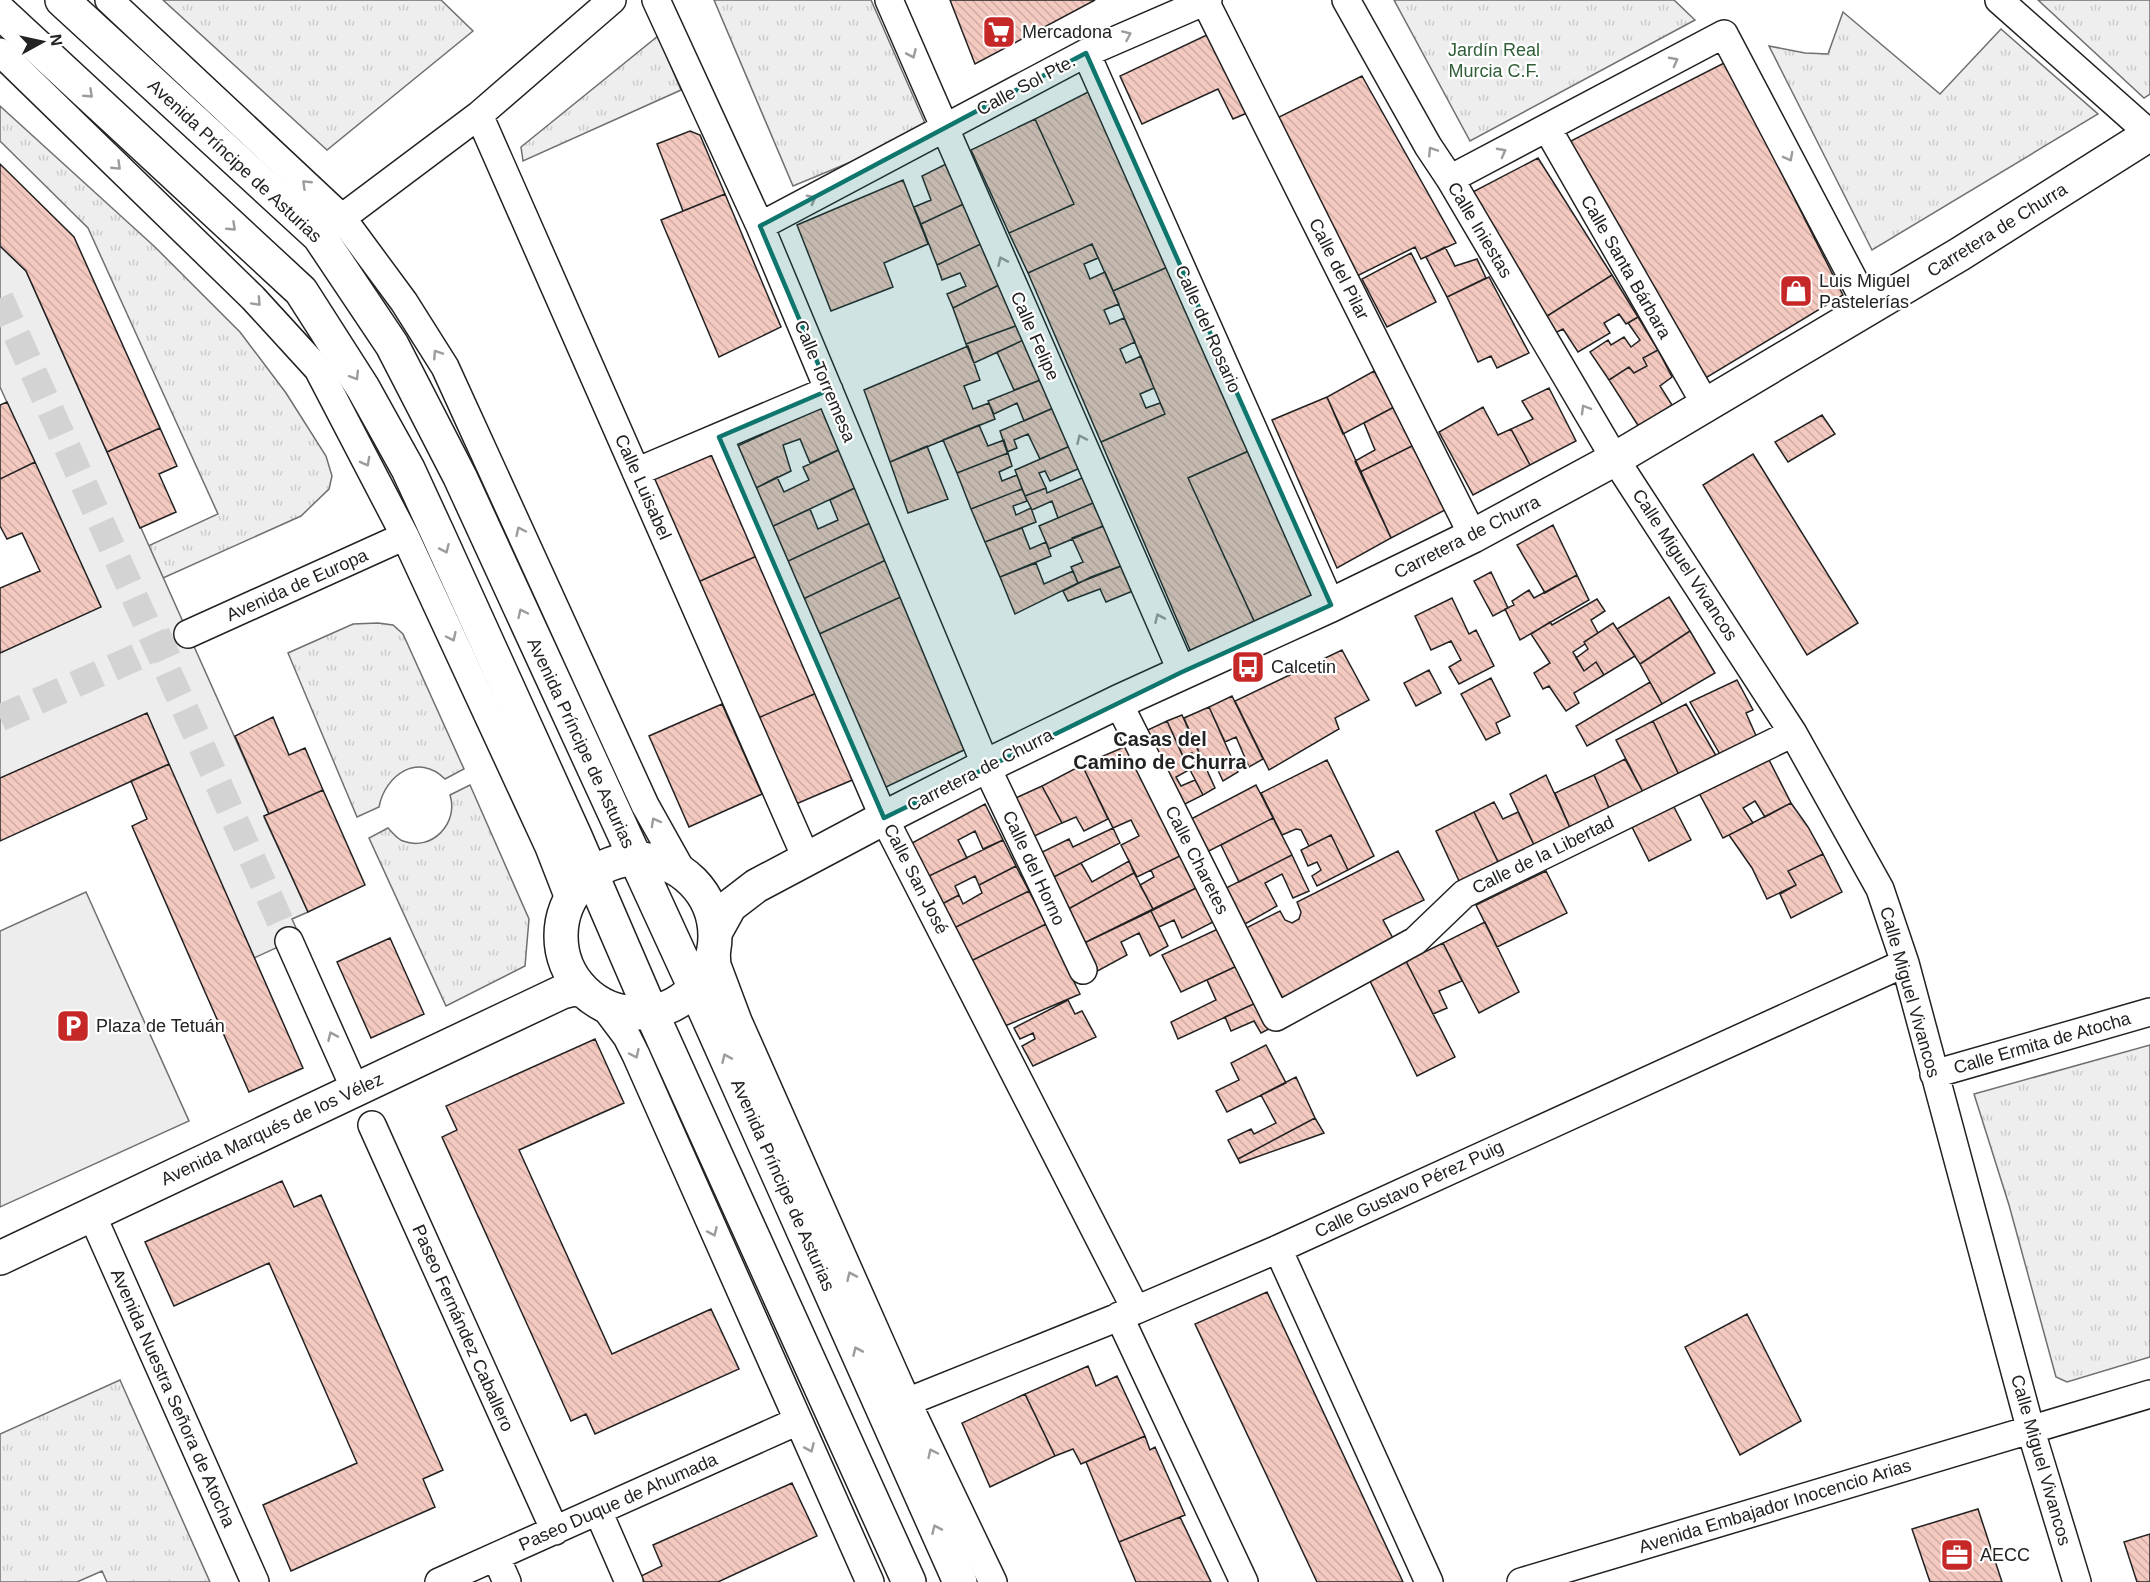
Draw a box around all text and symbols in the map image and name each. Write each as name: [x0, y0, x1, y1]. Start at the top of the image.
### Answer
north arrow: [12, 12, 72, 72]
supermarket icon: Mercadona: [981, 14, 1017, 50]
place label: Mercadona: [1022, 22, 1113, 42]
one-way arrow: [1121, 30, 1132, 42]
text: N: [47, 33, 66, 47]
park label: Jardín Real Murcia C.F.: [1448, 40, 1540, 81]
one-way arrow: [905, 47, 917, 58]
street label: Calle Sol Pte.: [973, 51, 1079, 119]
one-way arrow: [1668, 56, 1679, 68]
street label: Avenida Príncipe de Asturias: [144, 75, 326, 247]
one-way arrow: [83, 87, 93, 98]
one-way arrow: [1427, 147, 1439, 157]
one-way arrow: [1496, 148, 1506, 159]
one-way arrow: [1782, 150, 1793, 161]
one-way arrow: [110, 159, 121, 170]
street label: Carretera de Churra: [1923, 178, 2071, 281]
street label: Calle Iniestas: [1444, 179, 1516, 281]
one-way arrow: [302, 180, 313, 191]
street label: Calle Santa Bárbara: [1577, 192, 1676, 343]
one-way arrow: [806, 194, 817, 206]
street label: Calle del Pilar: [1305, 215, 1373, 323]
one-way arrow: [225, 220, 236, 231]
one-way arrow: [998, 256, 1010, 267]
street label: Calle del Rosario: [1171, 262, 1245, 396]
place label: Luis Miguel Pastelerías: [1819, 271, 1910, 312]
shop icon: Luis Miguel Pastelerías: [1778, 273, 1814, 309]
street label: Calle Felipe: [1007, 289, 1063, 383]
one-way arrow: [250, 296, 261, 306]
street label: Calle Torremesa: [790, 317, 860, 446]
one-way arrow: [433, 350, 444, 361]
one-way arrow: [348, 369, 359, 380]
one-way arrow: [1581, 405, 1593, 415]
street label: Calle Luisabel: [611, 431, 675, 543]
one-way arrow: [1076, 435, 1088, 446]
one-way arrow: [359, 456, 370, 466]
street label: Calle Miguel Vivancos: [1628, 485, 1742, 645]
street label: Carretera de Churra: [1391, 491, 1544, 582]
one-way arrow: [515, 526, 527, 537]
one-way arrow: [437, 543, 449, 554]
street label: Avenida de Europa: [223, 544, 372, 625]
one-way arrow: [517, 608, 529, 619]
one-way arrow: [1154, 613, 1166, 624]
one-way arrow: [444, 631, 456, 642]
street label: Avenida Príncipe de Asturias: [523, 635, 639, 851]
bus stop icon: Calcetin: [1230, 649, 1266, 685]
place label: Calcetin: [1271, 657, 1336, 677]
street label: Carretera de Churra: [904, 724, 1057, 815]
district label: Casas del Camino de Churra: [1073, 728, 1248, 773]
street label: Calle Charetes: [1161, 802, 1233, 918]
street label: Calle del Horno: [999, 808, 1069, 928]
street label: Calle de la Libertad: [1469, 812, 1617, 898]
one-way arrow: [651, 818, 662, 828]
street label: Calle San José: [880, 821, 952, 937]
street label: Calle Miguel Vivancos: [1876, 904, 1944, 1080]
parking icon: Plaza de Tetuán: [55, 1008, 91, 1044]
street label: Calle Ermita de Atocha: [1951, 1008, 2134, 1078]
place label: Plaza de Tetuán: [96, 1016, 225, 1036]
one-way arrow: [327, 1031, 339, 1042]
one-way arrow: [627, 1047, 639, 1058]
one-way arrow: [721, 1053, 733, 1064]
street label: Avenida Marqués de los Vélez: [158, 1069, 386, 1189]
street label: Avenida Príncipe de Asturias: [727, 1076, 839, 1294]
street label: Calle Gustavo Pérez Puig: [1311, 1136, 1507, 1242]
street label: Paseo Fernández Caballero: [408, 1222, 518, 1434]
one-way arrow: [706, 1226, 718, 1237]
street label: Avenida Nuestra Señora de Atocha: [107, 1266, 240, 1531]
one-way arrow: [846, 1271, 858, 1282]
one-way arrow: [852, 1346, 864, 1357]
street label: Calle Miguel Vivancos: [2007, 1372, 2075, 1548]
one-way arrow: [803, 1442, 815, 1453]
street label: Paseo Duque de Ahumada: [516, 1449, 721, 1555]
one-way arrow: [927, 1449, 939, 1460]
street label: Avenida Embajador Inocencio Arias: [1636, 1455, 1914, 1557]
one-way arrow: [932, 1524, 944, 1535]
office icon: AECC: [1939, 1537, 1975, 1573]
place label: AECC: [1980, 1545, 2030, 1565]

